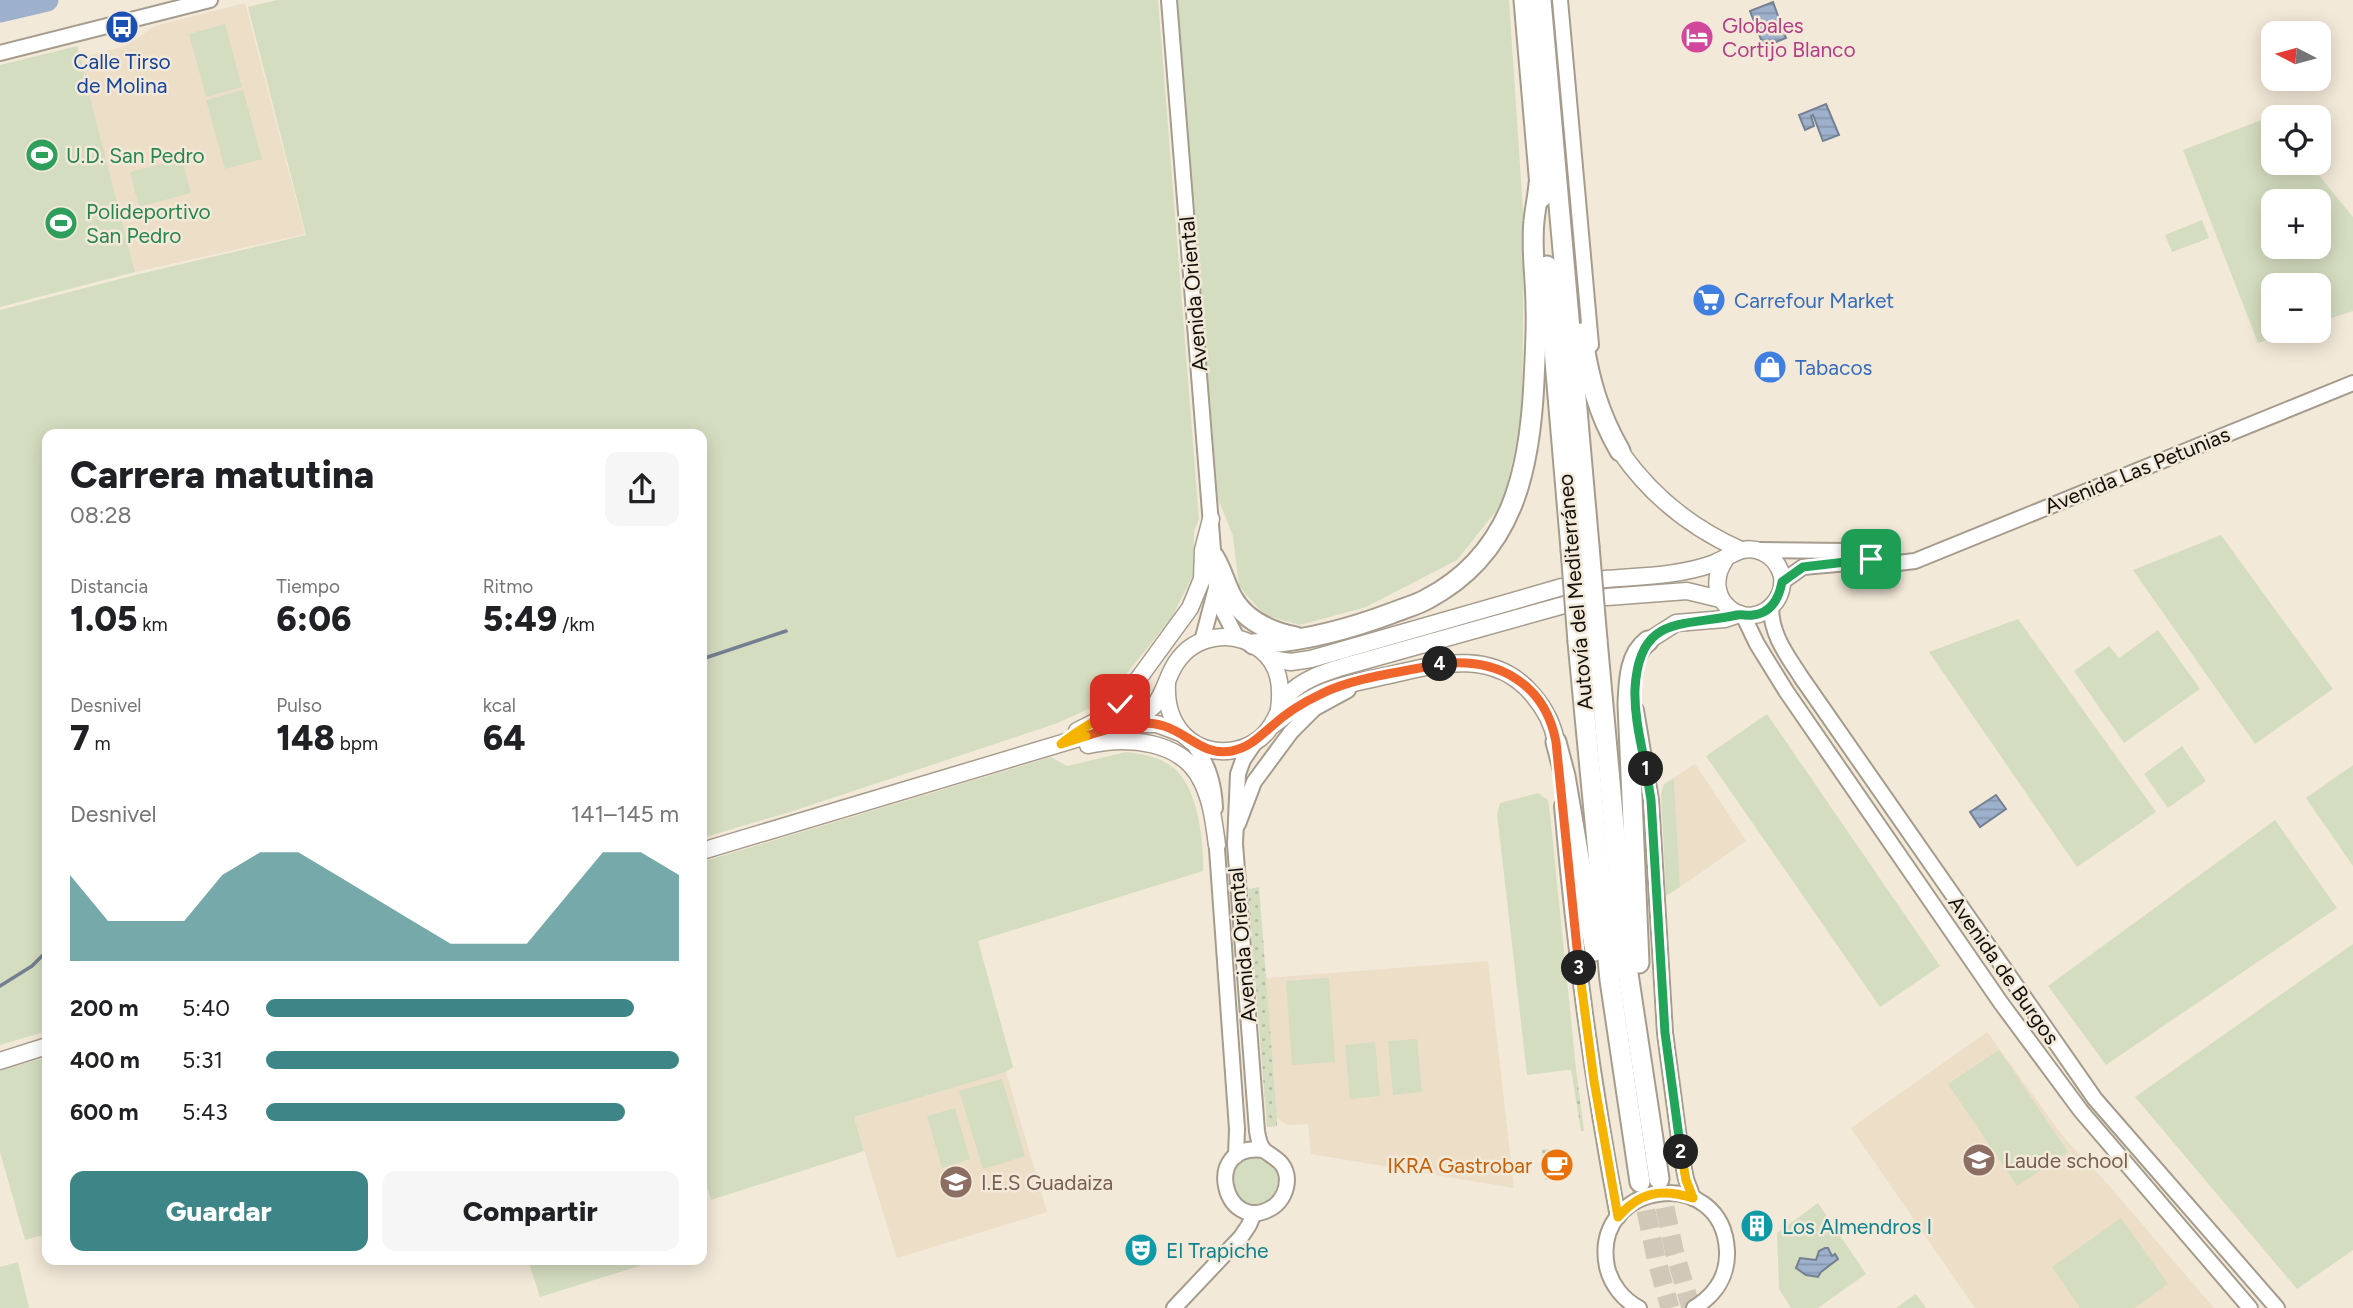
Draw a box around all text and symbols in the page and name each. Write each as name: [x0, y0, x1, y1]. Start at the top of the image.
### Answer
bus stop icon: Calle Tirso de Molina: [103, 8, 141, 46]
place label: Globales Cortijo Blanco: [1722, 13, 1856, 62]
hotel icon: Globales Cortijo Blanco: [1678, 18, 1716, 56]
north arrow: [2261, 21, 2331, 91]
map controls: [2261, 21, 2331, 343]
place label: Calle Tirso de Molina: [73, 49, 171, 98]
button: locate: [2261, 105, 2331, 175]
sports icon: U.D. San Pedro: [23, 136, 61, 174]
place label: U.D. San Pedro: [66, 143, 205, 168]
button: +: [2261, 189, 2331, 259]
place label: Polideportivo San Pedro: [86, 199, 211, 248]
sports icon: Polideportivo San Pedro: [42, 204, 80, 242]
street label: Avenida Oriental: [1174, 215, 1212, 373]
button: −: [2261, 273, 2331, 343]
supermarket icon: Carrefour Market: [1690, 281, 1728, 319]
place label: Carrefour Market: [1734, 288, 1894, 313]
shop icon: Tabacos: [1751, 348, 1789, 386]
place label: Tabacos: [1795, 355, 1872, 380]
street label: Avenida Las Petunias: [2041, 421, 2233, 519]
text: Carrera matutina: [70, 452, 374, 498]
button: share: [605, 452, 679, 526]
street label: Autovía del Mediterráneo: [1552, 473, 1598, 711]
text: 08:28: [70, 501, 132, 529]
pin: [1841, 529, 1901, 589]
icon: arrive: [1852, 540, 1890, 578]
text: Distancia: [70, 575, 148, 598]
text: Tiempo: [276, 575, 340, 598]
text: Ritmo: [483, 575, 533, 598]
text: 1.05: [70, 598, 138, 640]
text: 6:06: [276, 598, 352, 640]
text: 5:49: [483, 598, 557, 640]
text: km: [138, 613, 168, 636]
text: /km: [557, 613, 595, 636]
pin: 4: [1422, 646, 1458, 682]
text: 4: [1433, 652, 1446, 675]
pin: [1090, 674, 1150, 734]
icon: check: [1101, 685, 1139, 723]
text: Desnivel: [70, 694, 142, 717]
text: Pulso: [276, 694, 322, 717]
text: kcal: [483, 694, 516, 717]
text: 7: [70, 717, 90, 759]
text: 148: [276, 717, 335, 759]
text: 64: [483, 717, 526, 759]
text: m: [90, 732, 111, 755]
text: bpm: [335, 732, 378, 755]
pin: 1: [1628, 752, 1664, 786]
text: 1: [1641, 757, 1650, 780]
text: Desnivel: [70, 800, 157, 828]
text: 141–145 m: [571, 800, 679, 828]
street label: Avenida Oriental: [1223, 866, 1261, 1024]
street label: Avenida de Burgos: [1943, 891, 2065, 1049]
pin: 3: [1562, 950, 1596, 986]
text: 3: [1573, 956, 1584, 979]
text: 200 m: [70, 994, 139, 1022]
text: 5:40: [182, 994, 230, 1022]
text: 400 m: [70, 1046, 140, 1074]
text: 5:31: [182, 1046, 223, 1074]
text: 600 m: [70, 1098, 139, 1126]
text: 5:43: [182, 1098, 228, 1126]
pin: 2: [1664, 1134, 1698, 1170]
text: 2: [1675, 1140, 1686, 1163]
school or university icon: Laude school: [1960, 1141, 1998, 1179]
cafe icon: IKRA Gastrobar: [1538, 1146, 1576, 1184]
place label: Laude school: [2004, 1148, 2128, 1173]
place label: IKRA Gastrobar: [1387, 1153, 1532, 1178]
school or university icon: I.E.S Guadaiza: [937, 1163, 975, 1201]
place label: I.E.S Guadaiza: [981, 1170, 1113, 1195]
button: Guardar: [70, 1171, 368, 1251]
button: Compartir: [382, 1171, 679, 1251]
building icon: Los Almendros I: [1738, 1207, 1776, 1245]
place label: Los Almendros I: [1782, 1214, 1932, 1239]
theatre icon: El Trapiche: [1122, 1231, 1160, 1269]
place label: El Trapiche: [1166, 1238, 1269, 1263]

